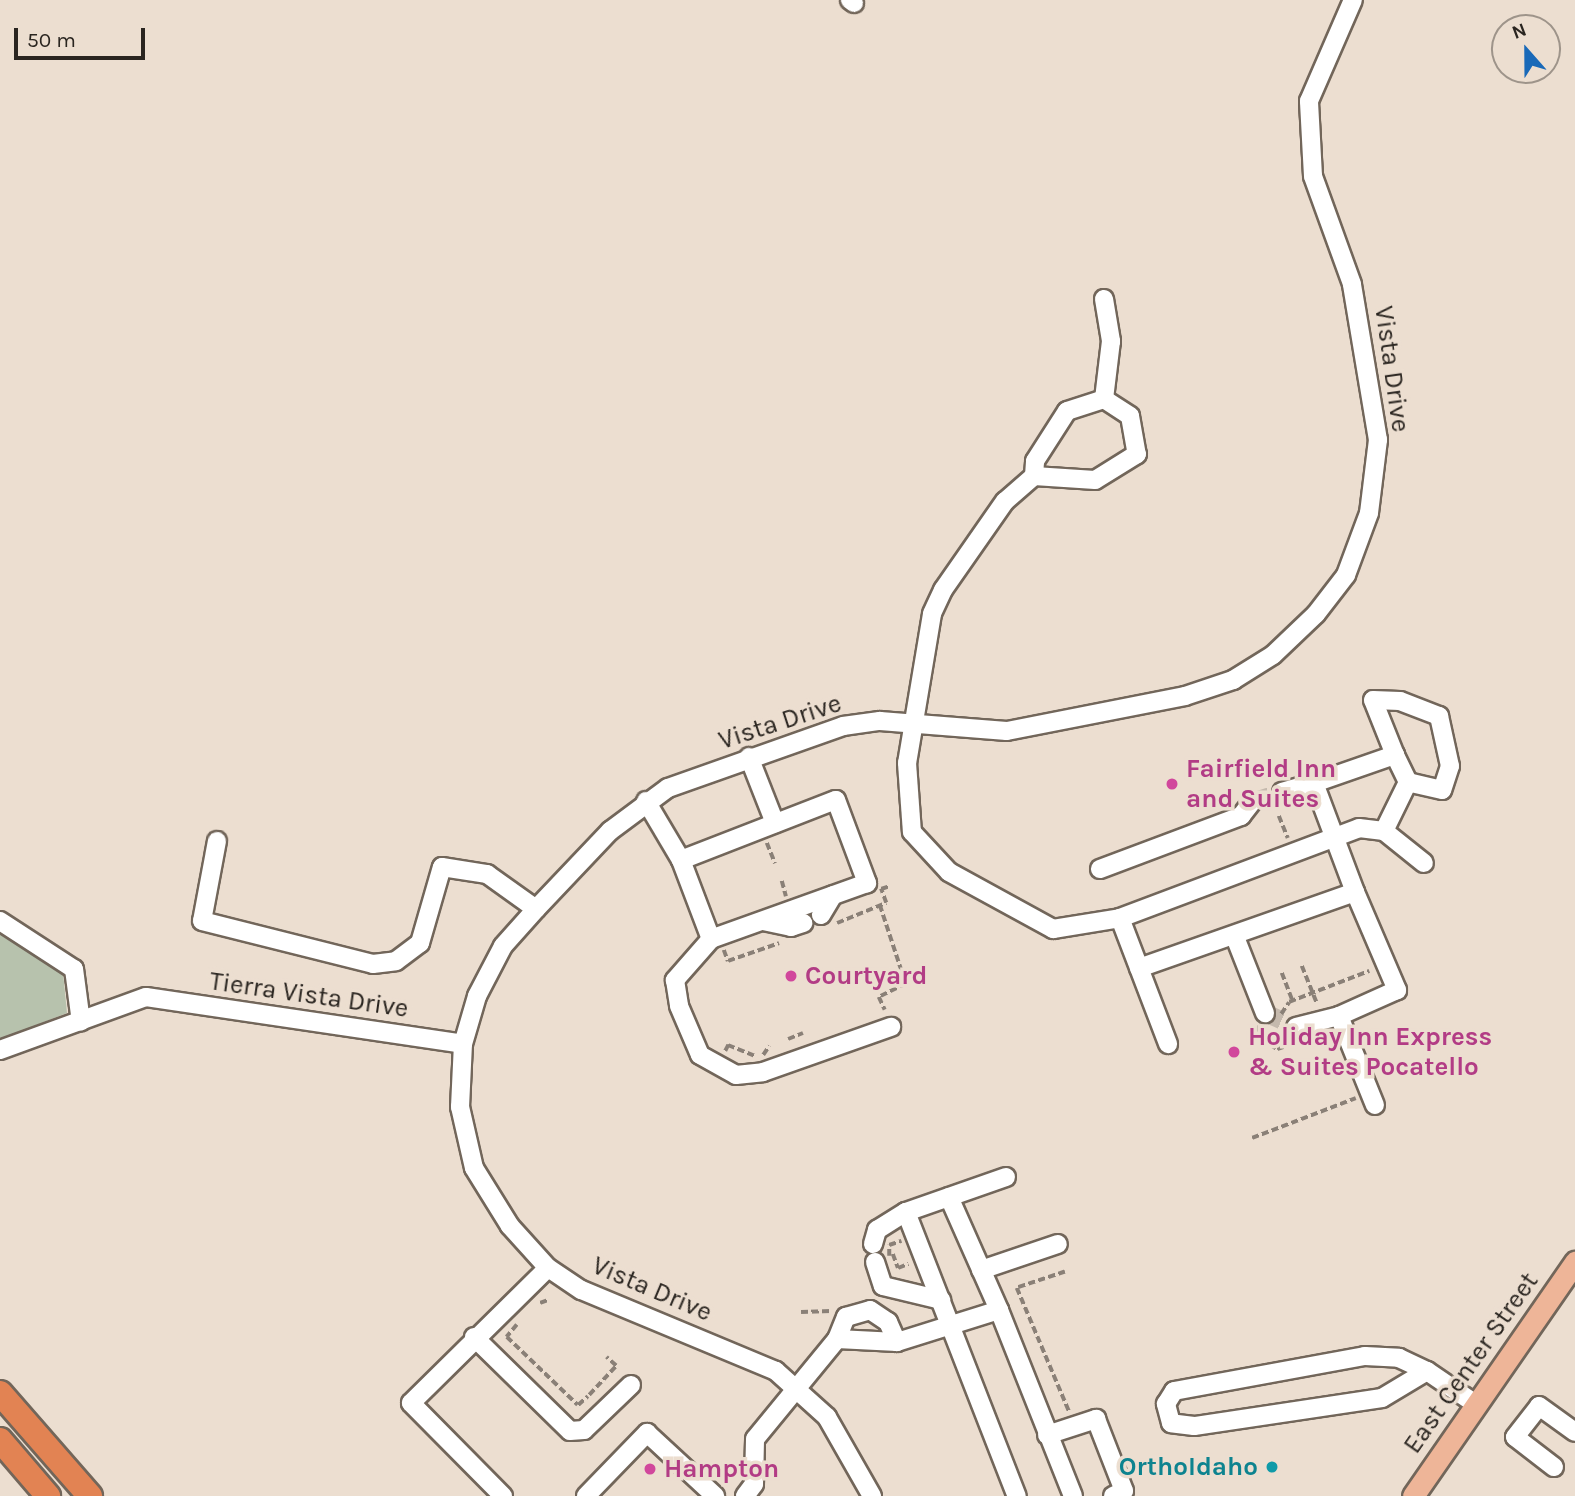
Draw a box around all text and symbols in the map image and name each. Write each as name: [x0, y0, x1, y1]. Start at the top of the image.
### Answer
scale bar: [18, 14, 149, 58]
north arrow: [1491, 14, 1561, 84]
text: N: [1509, 19, 1529, 44]
text: 50 m: [27, 28, 76, 52]
street label: Vista Drive: [1368, 304, 1416, 434]
street label: Vista Drive: [715, 688, 845, 756]
place label: Fairfield Inn and Suites: [1186, 753, 1336, 814]
marker: Fairfield Inn and Suites: [1164, 776, 1180, 792]
place label: Courtyard: [805, 960, 927, 992]
street label: Tierra Vista Drive: [208, 966, 410, 1024]
marker: Courtyard: [783, 968, 799, 984]
place label: Holiday Inn Express & Suites Pocatello: [1248, 1021, 1492, 1082]
marker: Holiday Inn Express & Suites Pocatello: [1226, 1044, 1242, 1060]
street label: Vista Drive: [587, 1250, 717, 1328]
street label: East Center Street: [1397, 1267, 1545, 1459]
place label: OrthoIdaho: [1119, 1451, 1258, 1483]
place label: Hampton: [664, 1453, 779, 1485]
marker: OrthoIdaho: [1264, 1459, 1280, 1475]
marker: Hampton: [642, 1461, 658, 1477]

